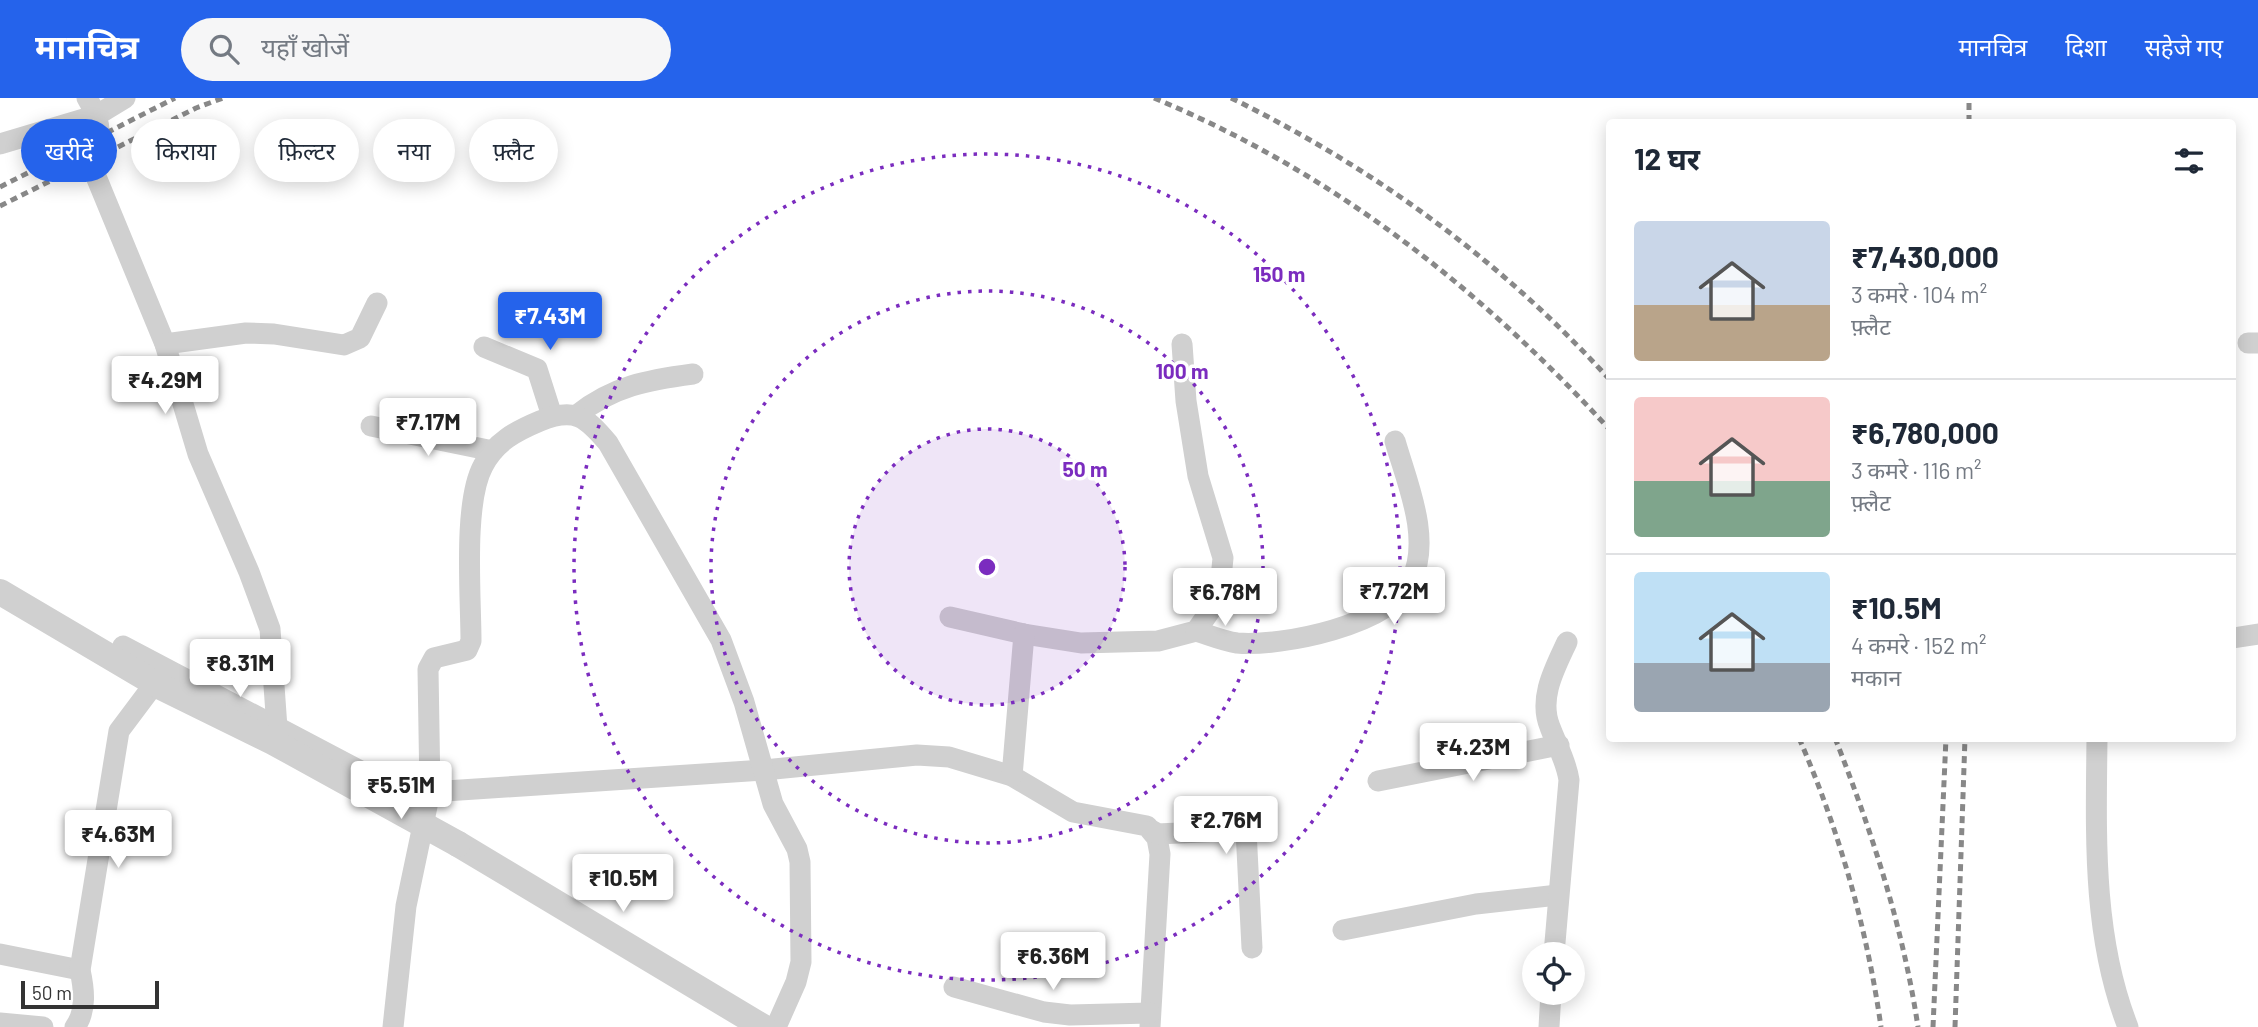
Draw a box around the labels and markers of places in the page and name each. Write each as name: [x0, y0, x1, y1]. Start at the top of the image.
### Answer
pin: ₹7.43M: [493, 292, 607, 352]
pin: ₹4.29M: [108, 356, 222, 416]
pin: ₹7.17M: [371, 398, 485, 458]
centre of rings: [975, 555, 999, 579]
pin: ₹6.78M: [1168, 568, 1282, 628]
pin: ₹7.72M: [1337, 568, 1451, 627]
pin: ₹8.31M: [183, 640, 297, 699]
pin: ₹4.23M: [1416, 724, 1530, 783]
pin: ₹5.51M: [344, 762, 458, 821]
pin: ₹2.76M: [1169, 796, 1283, 856]
pin: ₹4.63M: [61, 810, 175, 870]
pin: ₹10.5M: [566, 854, 680, 914]
pin: ₹6.36M: [996, 932, 1110, 992]

